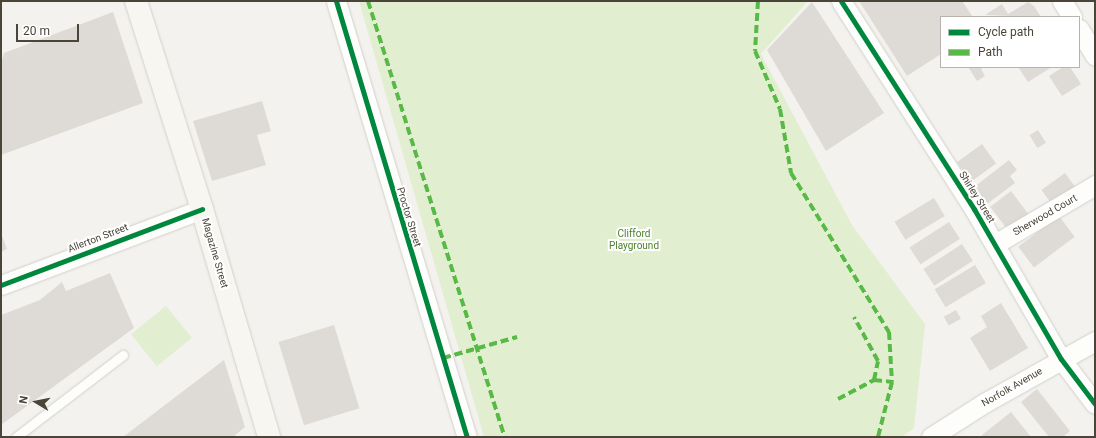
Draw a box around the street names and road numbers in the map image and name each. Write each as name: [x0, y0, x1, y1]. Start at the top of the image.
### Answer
street label: Shirley Street: [956, 169, 998, 225]
street label: Proctor Street: [394, 186, 424, 248]
street label: Sherwood Court: [1011, 192, 1079, 238]
street label: Magazine Street: [199, 217, 231, 289]
street label: Allerton Street: [66, 221, 130, 255]
street label: Norfolk Avenue: [979, 365, 1045, 409]

